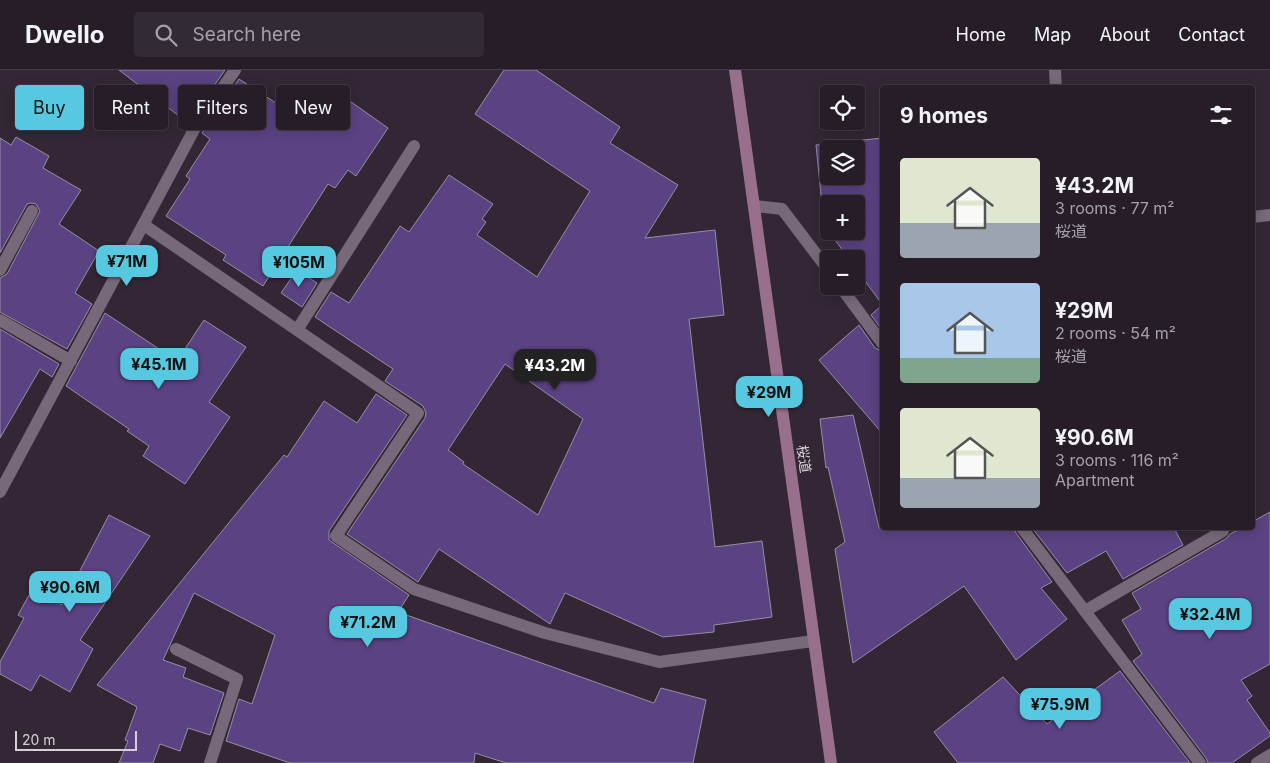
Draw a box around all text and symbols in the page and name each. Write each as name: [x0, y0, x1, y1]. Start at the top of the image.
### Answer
search box: [134, 12, 484, 57]
text: Dwello: [25, 20, 104, 49]
icon: search: [152, 21, 180, 49]
text: Search here: [192, 23, 301, 46]
text: Home: [956, 24, 1006, 45]
text: Map: [1034, 24, 1071, 45]
text: About: [1099, 24, 1150, 45]
text: Contact: [1178, 24, 1245, 45]
chip: Buy: [15, 85, 84, 130]
chip: Rent: [94, 85, 168, 130]
chip: Filters: [178, 85, 266, 130]
chip: New: [276, 85, 350, 130]
map controls: [820, 85, 865, 295]
button: locate: [820, 85, 865, 130]
icon: filters: [1207, 101, 1235, 129]
text: 9 homes: [900, 103, 988, 128]
button: layers: [820, 140, 865, 185]
text: ¥43.2M: [1055, 173, 1134, 198]
icon: home: [940, 178, 1000, 238]
button: +: [820, 195, 865, 240]
text: 3 rooms · 77 m²: [1055, 198, 1174, 218]
text: 桜道: [1055, 221, 1087, 241]
pin: ¥71M: [97, 244, 157, 287]
pin: ¥105M: [264, 246, 334, 288]
button: −: [820, 250, 865, 295]
text: ¥71M: [107, 251, 147, 271]
text: ¥105M: [273, 252, 325, 272]
text: ¥29M: [1055, 298, 1113, 323]
icon: home: [940, 303, 1000, 363]
text: 2 rooms · 54 m²: [1055, 323, 1176, 343]
text: 桜道: [1055, 346, 1087, 366]
pin: ¥45.1M: [118, 348, 200, 390]
pin: ¥43.2M: [514, 348, 596, 391]
text: ¥45.1M: [131, 354, 187, 374]
text: ¥43.2M: [525, 355, 585, 375]
pin: ¥29M: [739, 376, 799, 418]
text: ¥29M: [747, 382, 791, 402]
text: ¥90.6M: [1055, 425, 1134, 450]
icon: home: [940, 428, 1000, 488]
street label: 桜道: [794, 444, 815, 474]
text: 3 rooms · 116 m²: [1055, 450, 1179, 470]
text: Apartment: [1055, 470, 1135, 490]
pin: ¥90.6M: [29, 570, 111, 613]
text: ¥90.6M: [40, 577, 100, 597]
pin: ¥32.4M: [1169, 598, 1251, 640]
text: ¥32.4M: [1180, 604, 1240, 624]
pin: ¥71.2M: [327, 606, 409, 648]
text: ¥71.2M: [340, 612, 396, 632]
pin: ¥75.9M: [1019, 688, 1101, 730]
text: ¥75.9M: [1031, 694, 1089, 714]
scale bar: [15, 728, 138, 751]
text: 20 m: [22, 731, 56, 748]

